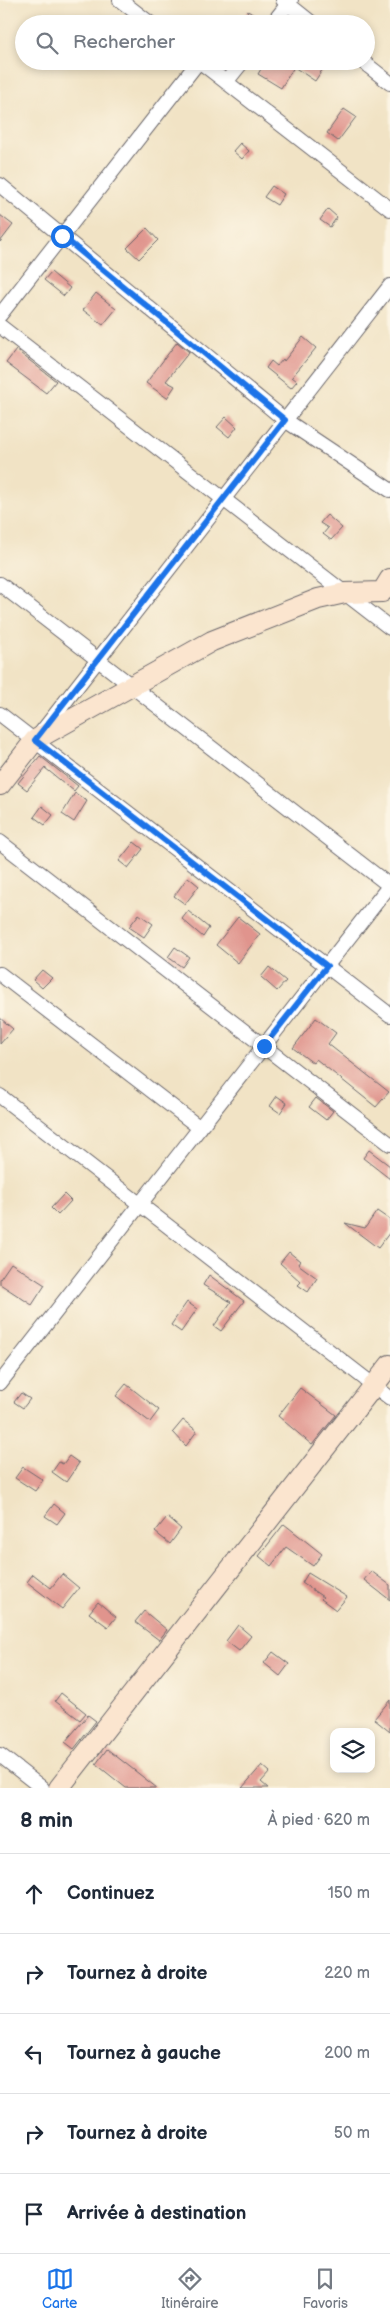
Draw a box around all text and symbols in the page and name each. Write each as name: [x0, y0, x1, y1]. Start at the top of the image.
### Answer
search box: [15, 15, 375, 70]
icon: search: [33, 29, 61, 57]
text: Rechercher: [73, 31, 175, 54]
route start: [51, 225, 74, 248]
route end: [253, 1035, 276, 1058]
map controls: [330, 1728, 375, 1773]
button: layers: [330, 1728, 375, 1773]
text: 8 min: [20, 1808, 73, 1833]
text: À pied · 620 m: [268, 1811, 370, 1830]
icon: ahead: [20, 1880, 48, 1908]
text: Continuez: [67, 1882, 154, 1905]
text: 150 m: [328, 1884, 370, 1903]
icon: right: [20, 1960, 48, 1988]
text: Tournez à droite: [67, 1962, 208, 1985]
text: 220 m: [324, 1964, 370, 1983]
icon: left: [20, 2040, 48, 2068]
text: Tournez à gauche: [67, 2042, 221, 2065]
text: 200 m: [324, 2044, 370, 2063]
icon: right: [20, 2120, 48, 2148]
text: Tournez à droite: [67, 2122, 208, 2145]
text: 50 m: [334, 2124, 370, 2143]
icon: arrive: [20, 2200, 48, 2228]
text: Arrivée à destination: [67, 2202, 246, 2225]
tab: Carte: [42, 2265, 77, 2312]
tab: Itinéraire: [161, 2265, 218, 2312]
tab: Favoris: [302, 2265, 348, 2312]

